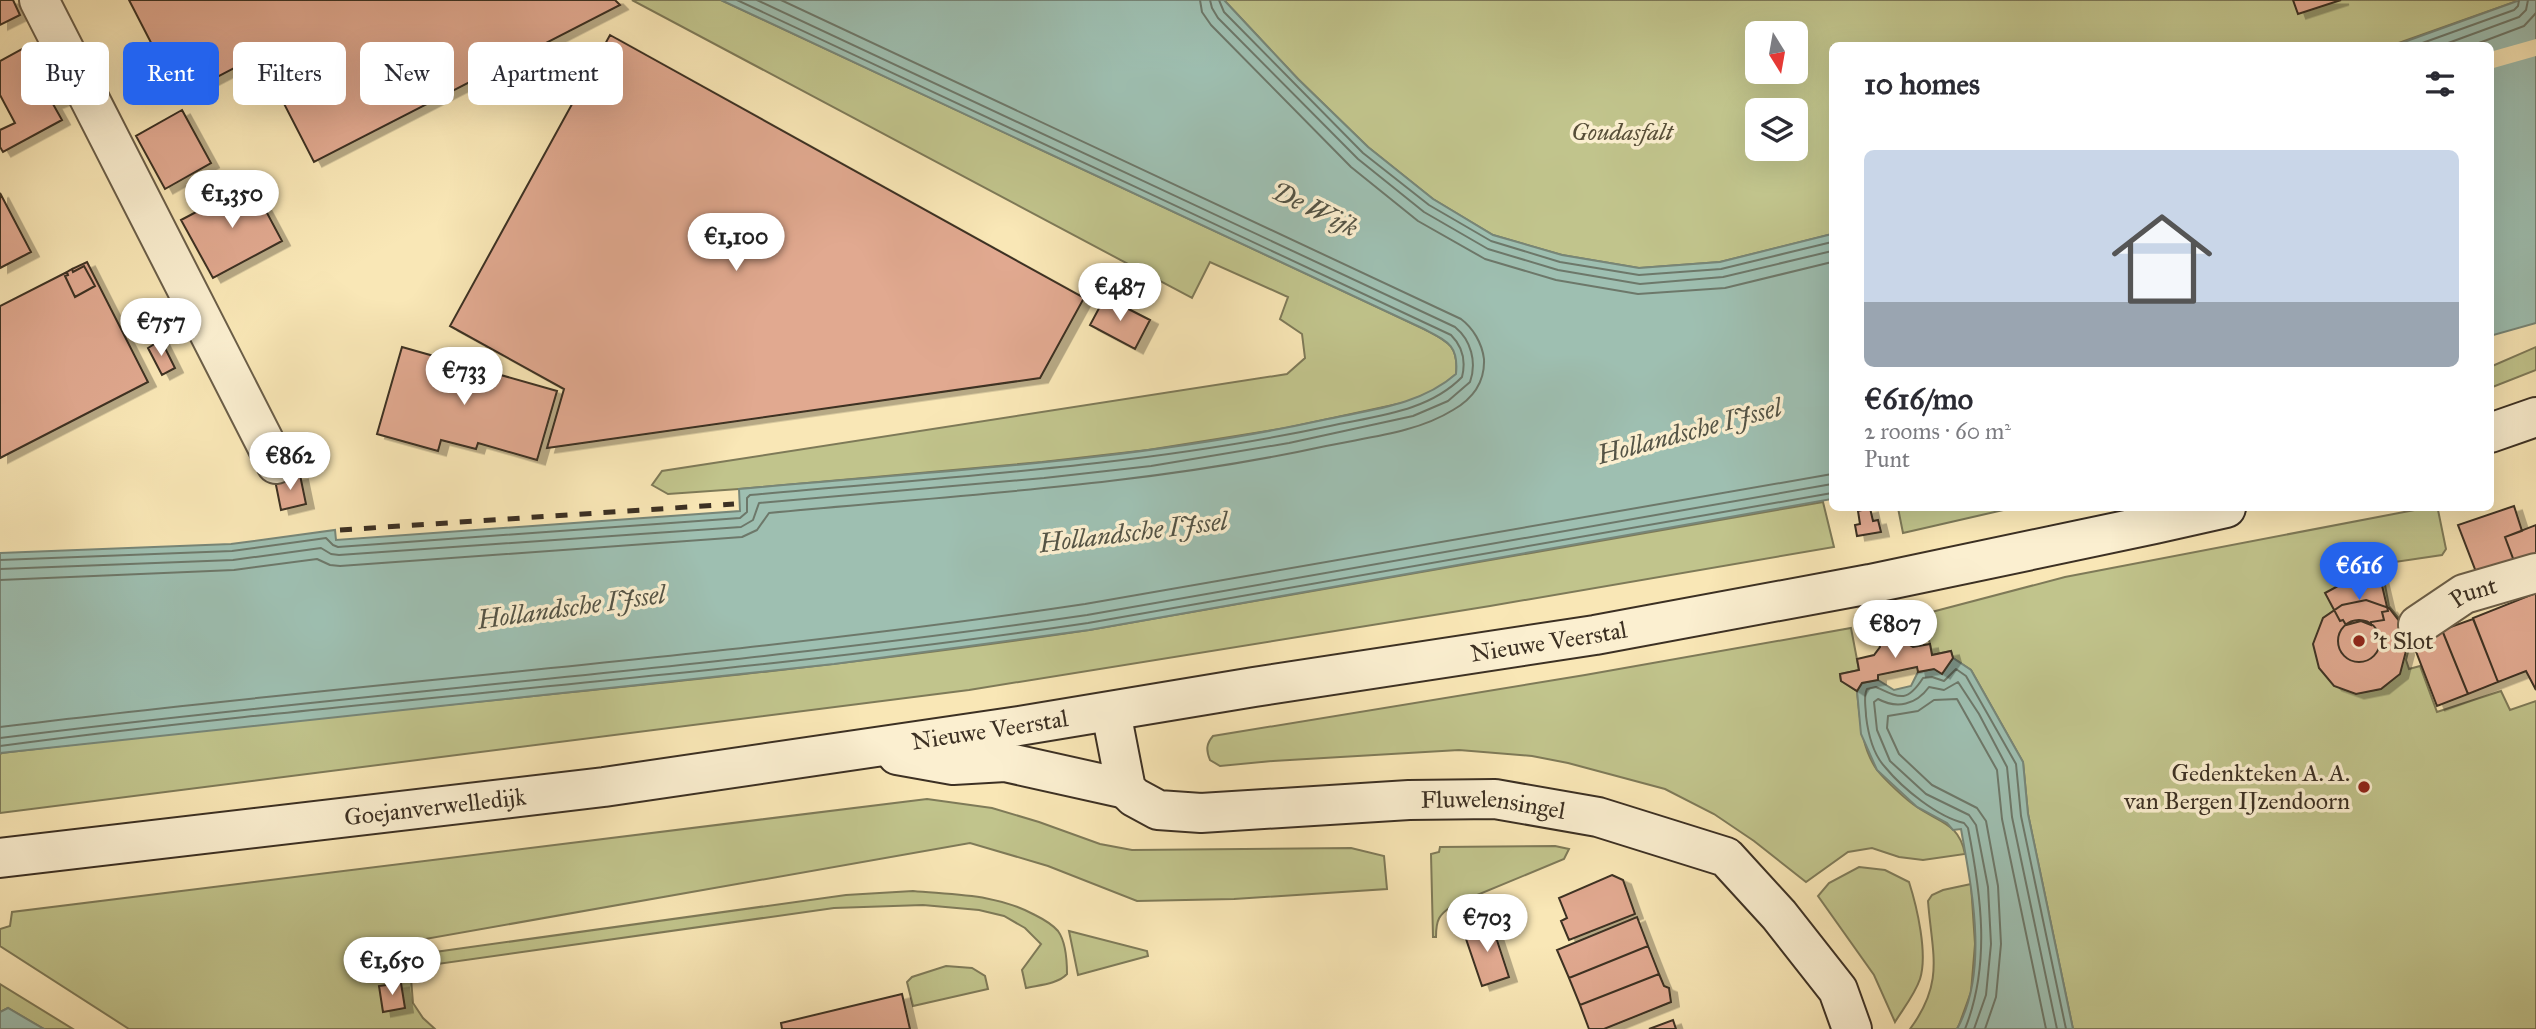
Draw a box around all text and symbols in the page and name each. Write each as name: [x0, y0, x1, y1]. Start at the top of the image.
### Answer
north arrow: [1745, 21, 1808, 84]
map controls: [1745, 21, 1808, 161]
chip: Buy: [21, 42, 109, 105]
chip: Rent: [123, 42, 219, 105]
chip: Filters: [233, 42, 346, 105]
chip: New: [360, 42, 454, 105]
chip: Apartment: [468, 42, 623, 105]
icon: filters: [2421, 65, 2459, 103]
text: 10 homes: [1864, 66, 1980, 102]
button: layers: [1745, 98, 1808, 161]
park label: Goudasfalt: [1571, 117, 1674, 147]
pin: €1,350: [175, 170, 289, 230]
water label: De Wijk: [1267, 174, 1364, 244]
text: €1,350: [201, 179, 263, 207]
icon: home: [2099, 196, 2225, 322]
pin: €1,100: [679, 214, 793, 273]
text: €1,100: [704, 222, 768, 250]
pin: €487: [1079, 264, 1161, 323]
text: €487: [1094, 272, 1146, 300]
pin: €757: [120, 298, 202, 358]
text: €757: [136, 307, 186, 335]
pin: €733: [423, 348, 505, 407]
text: €733: [442, 356, 486, 384]
text: €616/mo: [1864, 381, 1973, 417]
water label: Hollandsche IJssel: [1592, 390, 1787, 471]
text: 2 rooms · 60 m²: [1864, 417, 2011, 445]
pin: €862: [249, 433, 331, 492]
text: €862: [265, 441, 315, 469]
text: Punt: [1864, 445, 1910, 473]
water label: Hollandsche IJssel: [1036, 504, 1231, 560]
pin: €616: [2318, 542, 2400, 602]
text: €616: [2336, 551, 2382, 579]
street label: Punt: [2444, 570, 2501, 615]
water label: Hollandsche IJssel: [474, 578, 669, 636]
pin: €807: [1854, 600, 1936, 660]
text: €807: [1869, 609, 1921, 637]
street label: Nieuwe Veerstal: [1468, 614, 1630, 669]
place label: 't Slot: [2373, 626, 2434, 656]
marker: 't Slot: [2351, 633, 2367, 649]
street label: Nieuwe Veerstal: [909, 703, 1071, 757]
place label: Gedenkteken A. A. van Bergen IJzendoorn: [2123, 758, 2350, 816]
marker: Gedenkteken A. A. van Bergen IJzendoorn: [2356, 779, 2372, 795]
street label: Goejanverwelledijk: [342, 781, 528, 832]
street label: Fluwelensingel: [1420, 784, 1568, 826]
pin: €703: [1446, 894, 1528, 954]
text: €703: [1463, 903, 1511, 931]
pin: €1,650: [335, 937, 449, 997]
text: €1,650: [360, 946, 424, 974]

